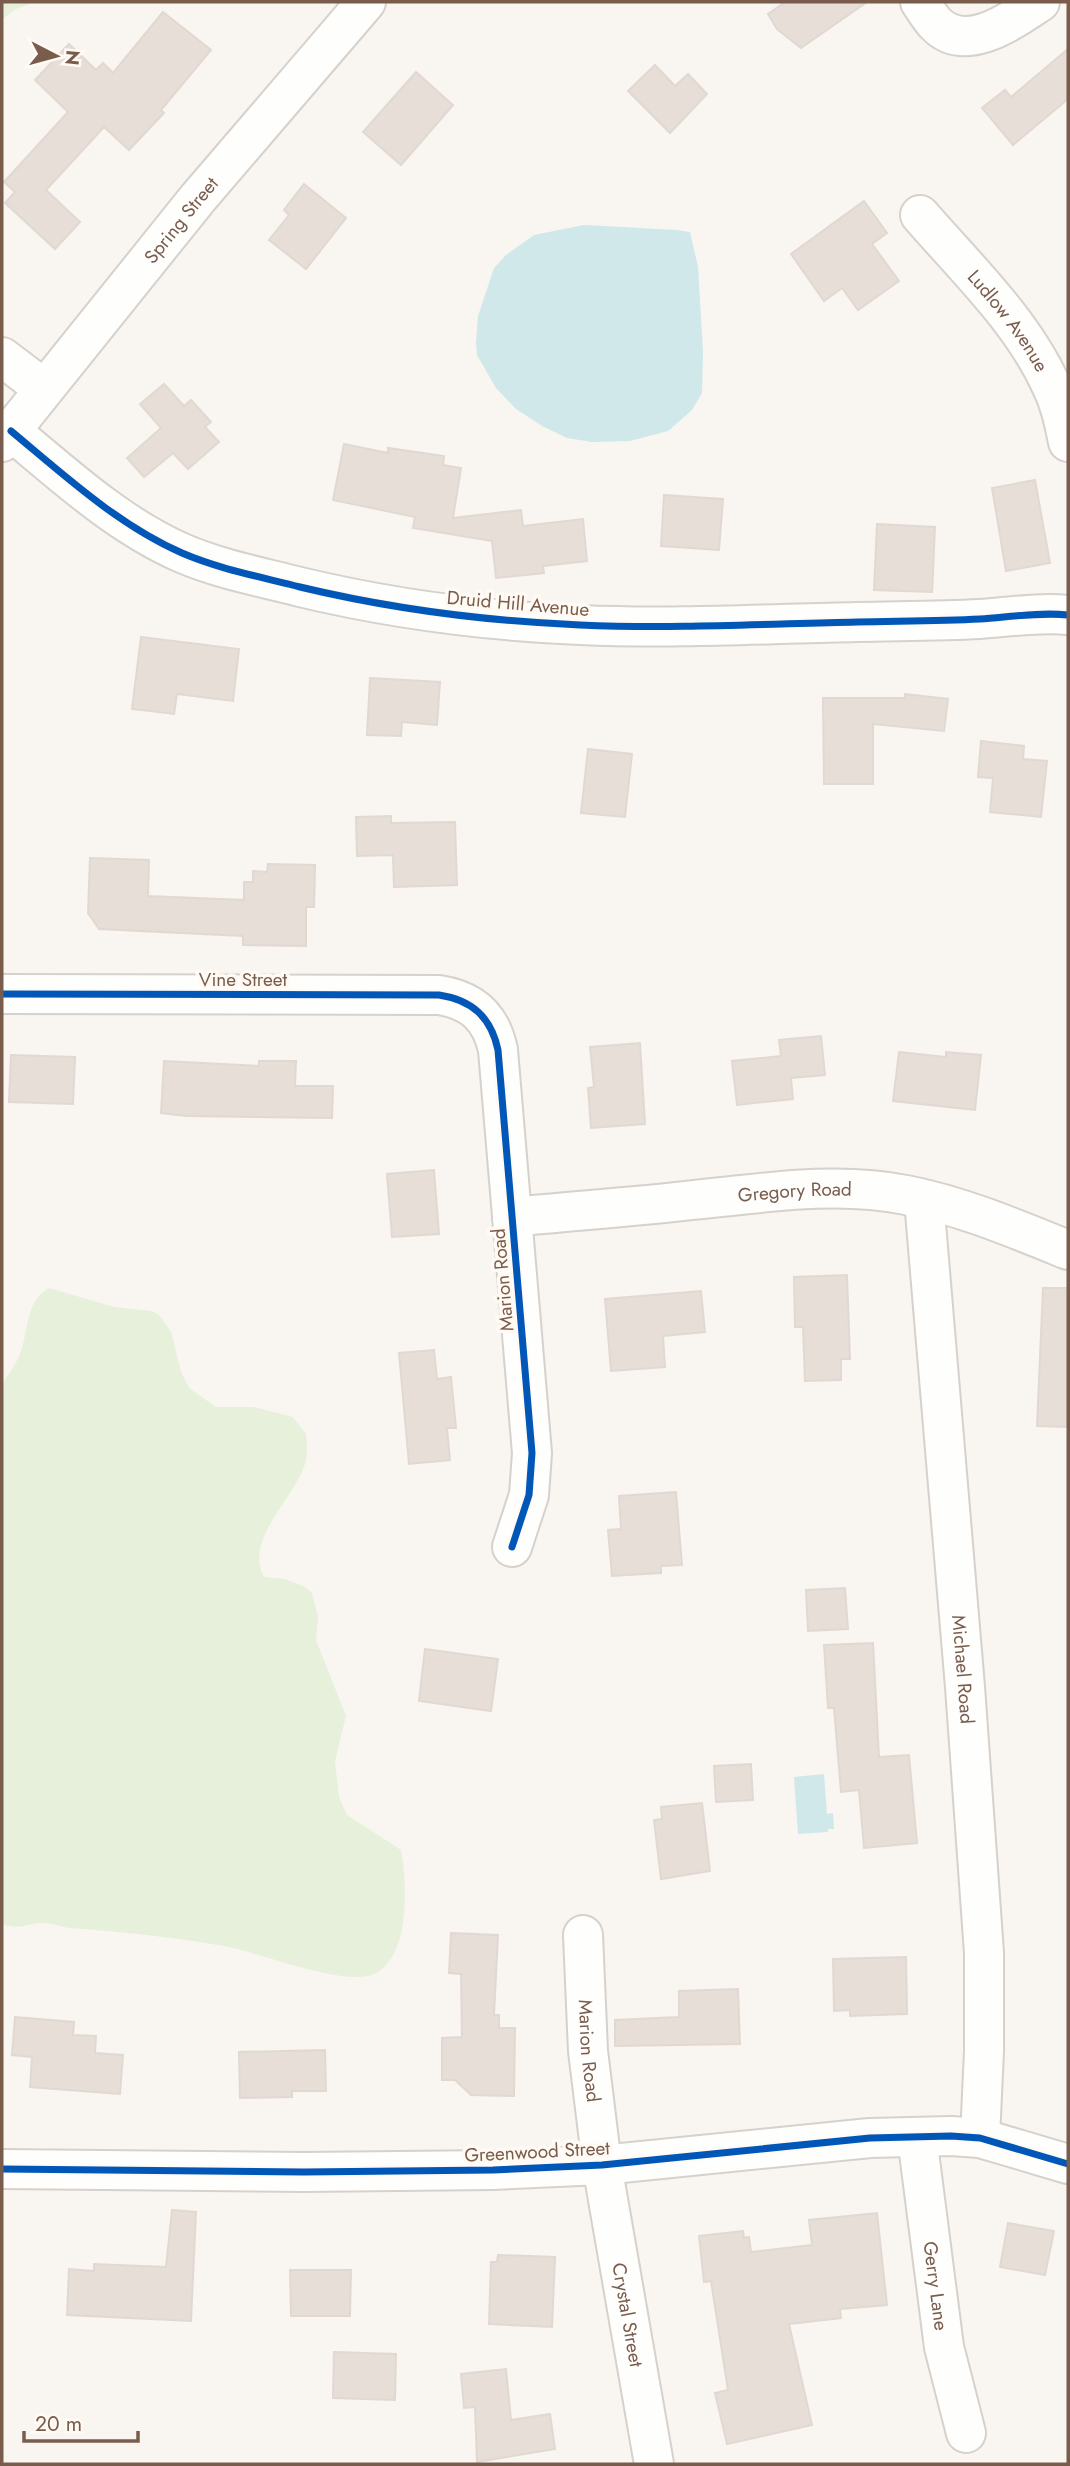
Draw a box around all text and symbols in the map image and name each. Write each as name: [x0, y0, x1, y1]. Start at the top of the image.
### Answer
north arrow: [21, 21, 91, 91]
text: N: [58, 49, 87, 67]
street label: Spring Street: [138, 171, 225, 269]
street label: Ludlow Avenue: [961, 264, 1055, 377]
street label: Druid Hill Avenue: [446, 584, 591, 623]
street label: Vine Street: [199, 966, 288, 993]
street label: Gregory Road: [736, 1176, 852, 1209]
street label: Marion Road: [485, 1227, 520, 1332]
street label: Michael Road: [945, 1614, 981, 1725]
street label: Marion Road: [572, 1999, 607, 2104]
street label: Greenwood Street: [464, 2134, 611, 2169]
street label: Gerry Lane: [917, 2240, 955, 2332]
street label: Crystal Street: [605, 2261, 650, 2369]
scale bar: [24, 2400, 138, 2444]
text: 20 m: [35, 2409, 82, 2439]

